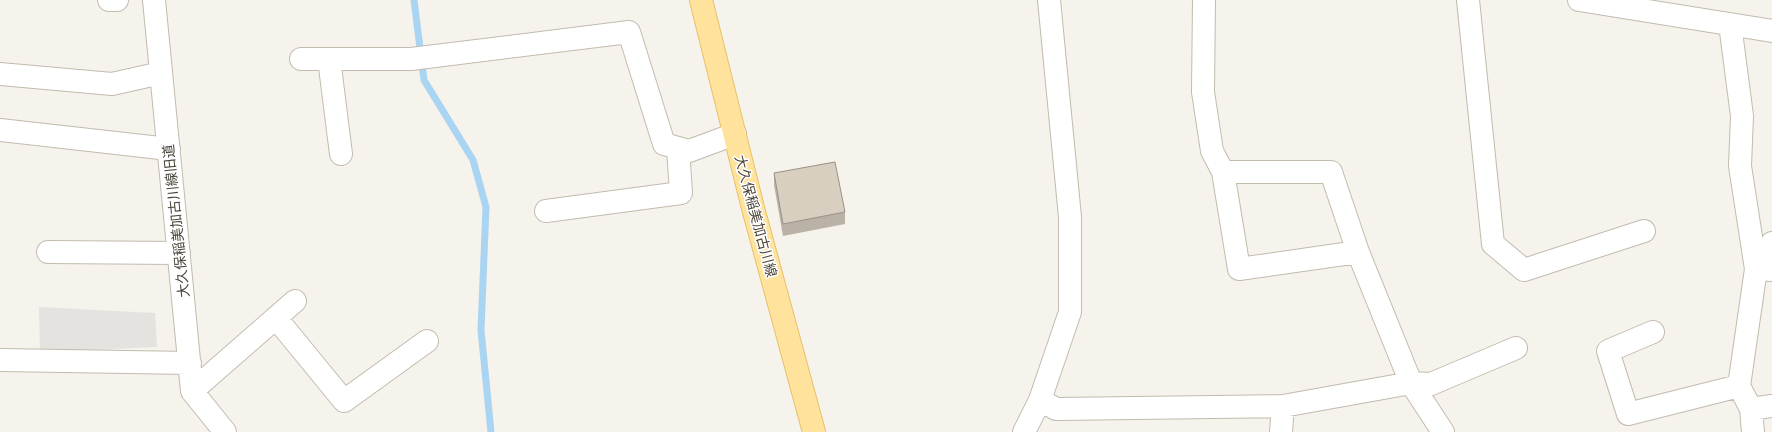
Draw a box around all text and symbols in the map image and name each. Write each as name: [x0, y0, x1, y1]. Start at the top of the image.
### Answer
street label: 大久保稲美加古川線旧道: [158, 143, 194, 299]
street label: 大久保稲美加古川線: [730, 153, 782, 279]

